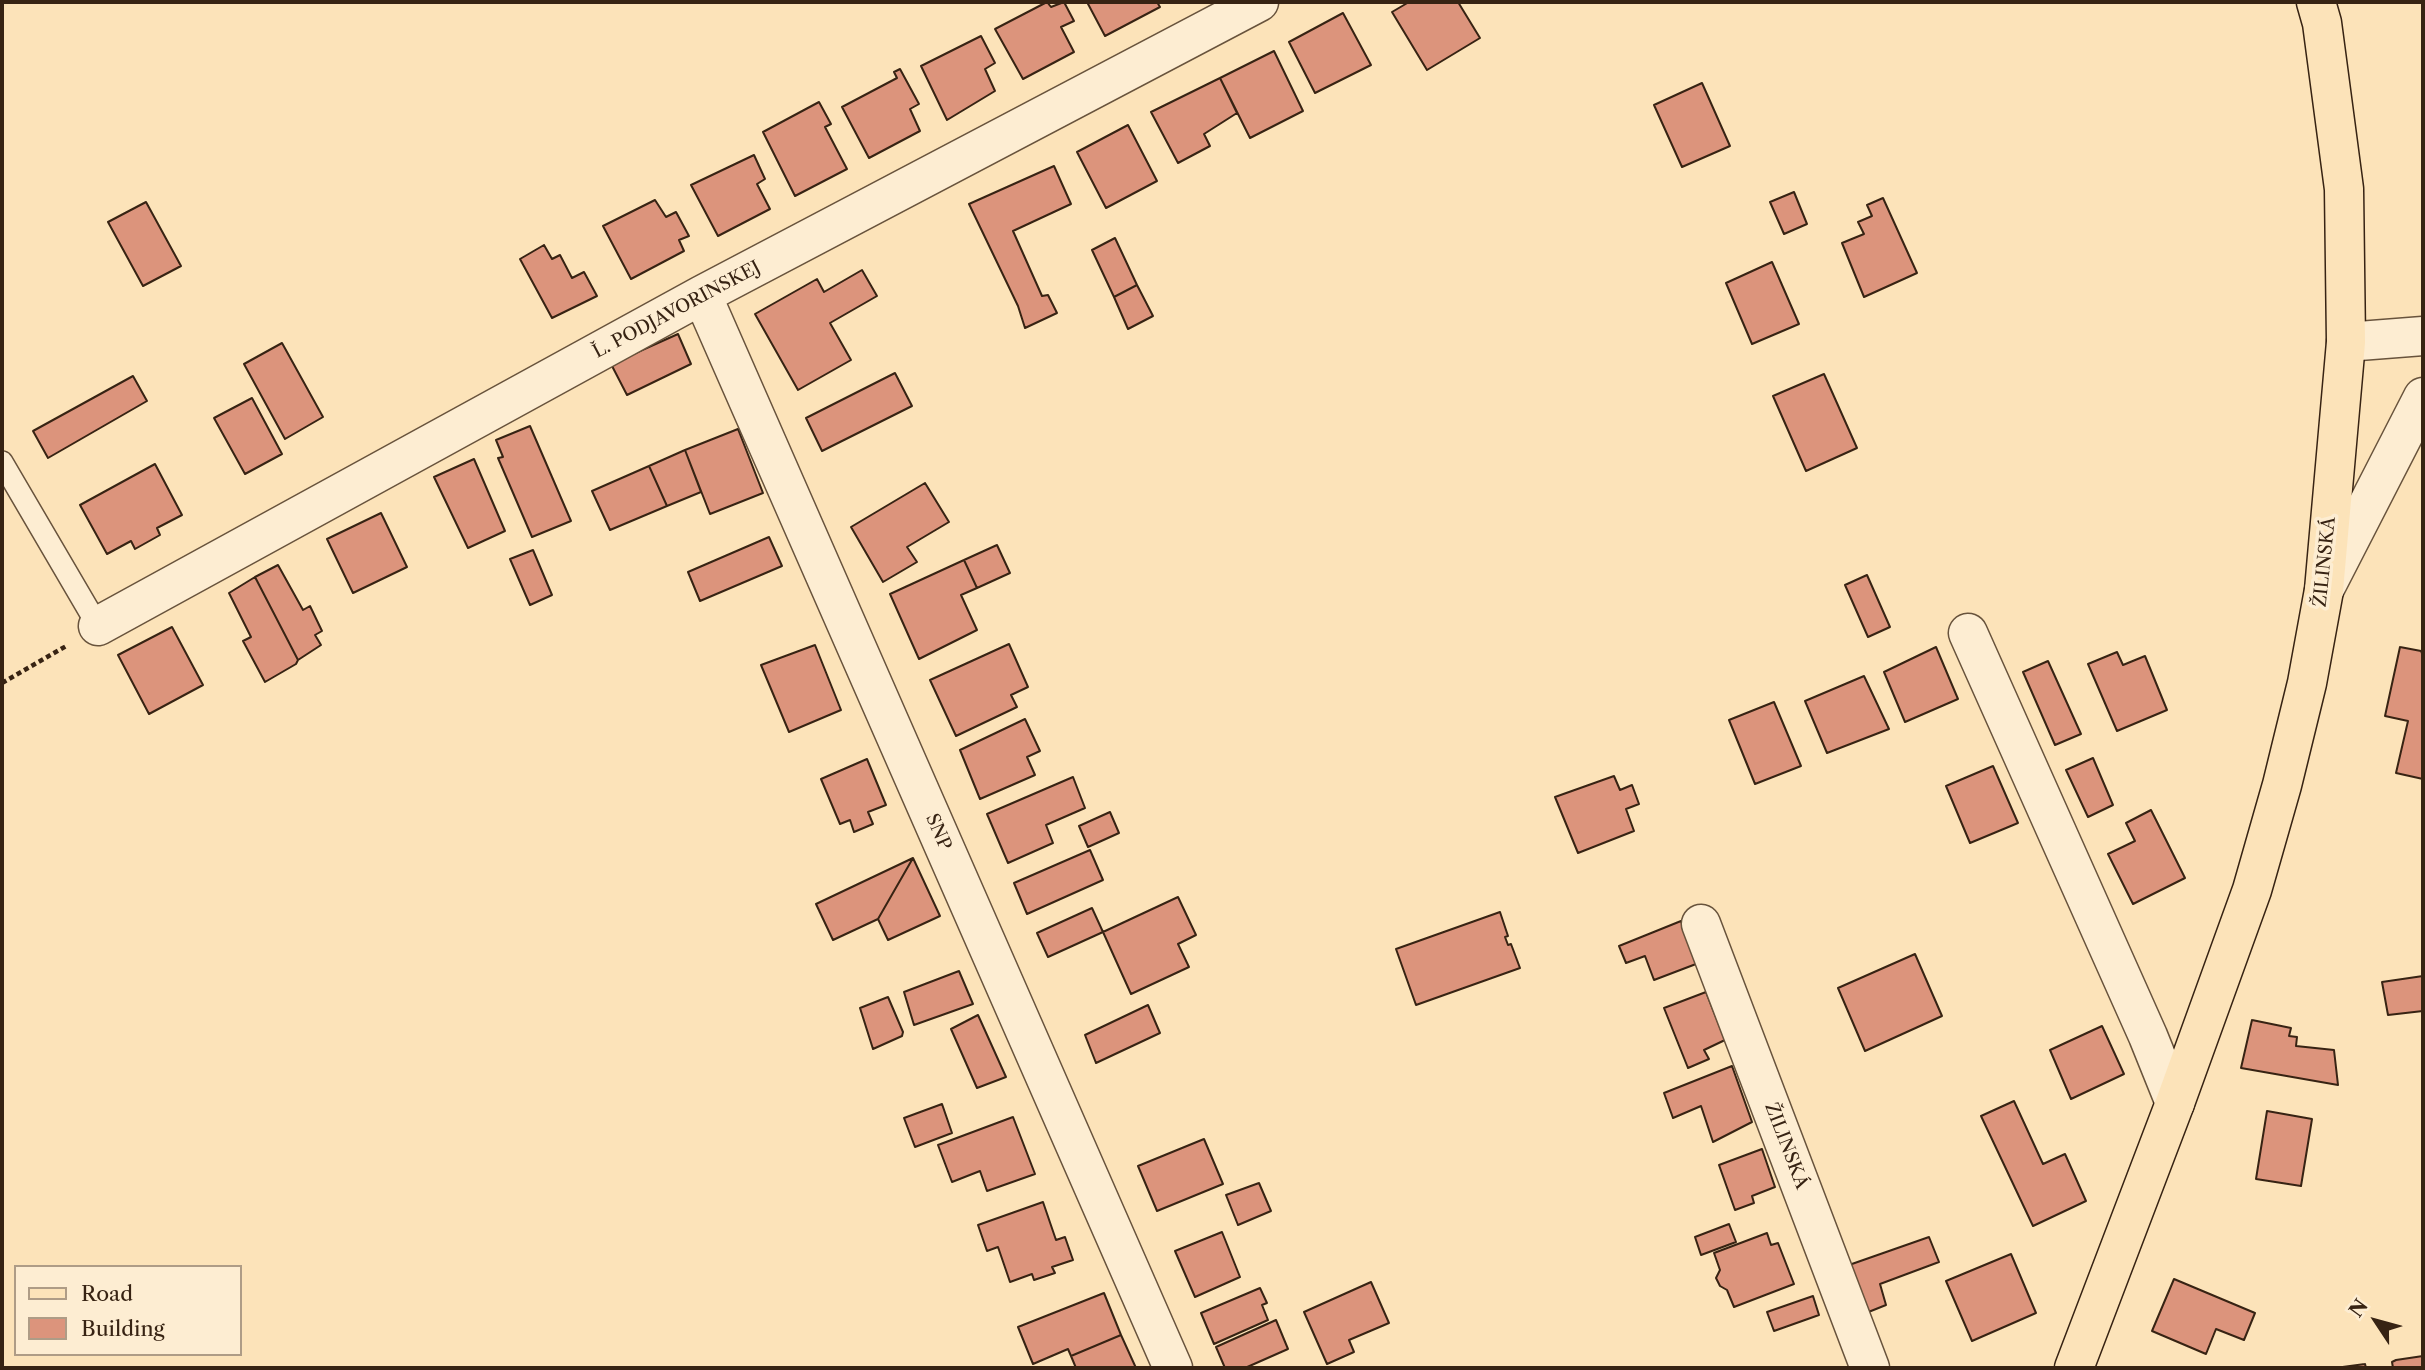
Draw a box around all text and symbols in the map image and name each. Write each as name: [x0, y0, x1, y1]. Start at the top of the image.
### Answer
street label: Ľ. PODJAVORINSKEJ: [590, 257, 764, 363]
street label: ŽILINSKÁ: [2310, 516, 2340, 608]
street label: SNP: [921, 810, 955, 854]
street label: ŽILINSKÁ: [1760, 1100, 1812, 1192]
legend: [14, 1265, 242, 1356]
text: Road: [81, 1281, 133, 1306]
north arrow: [2341, 1286, 2411, 1356]
text: N: [2344, 1295, 2373, 1322]
text: Building: [81, 1316, 165, 1341]

